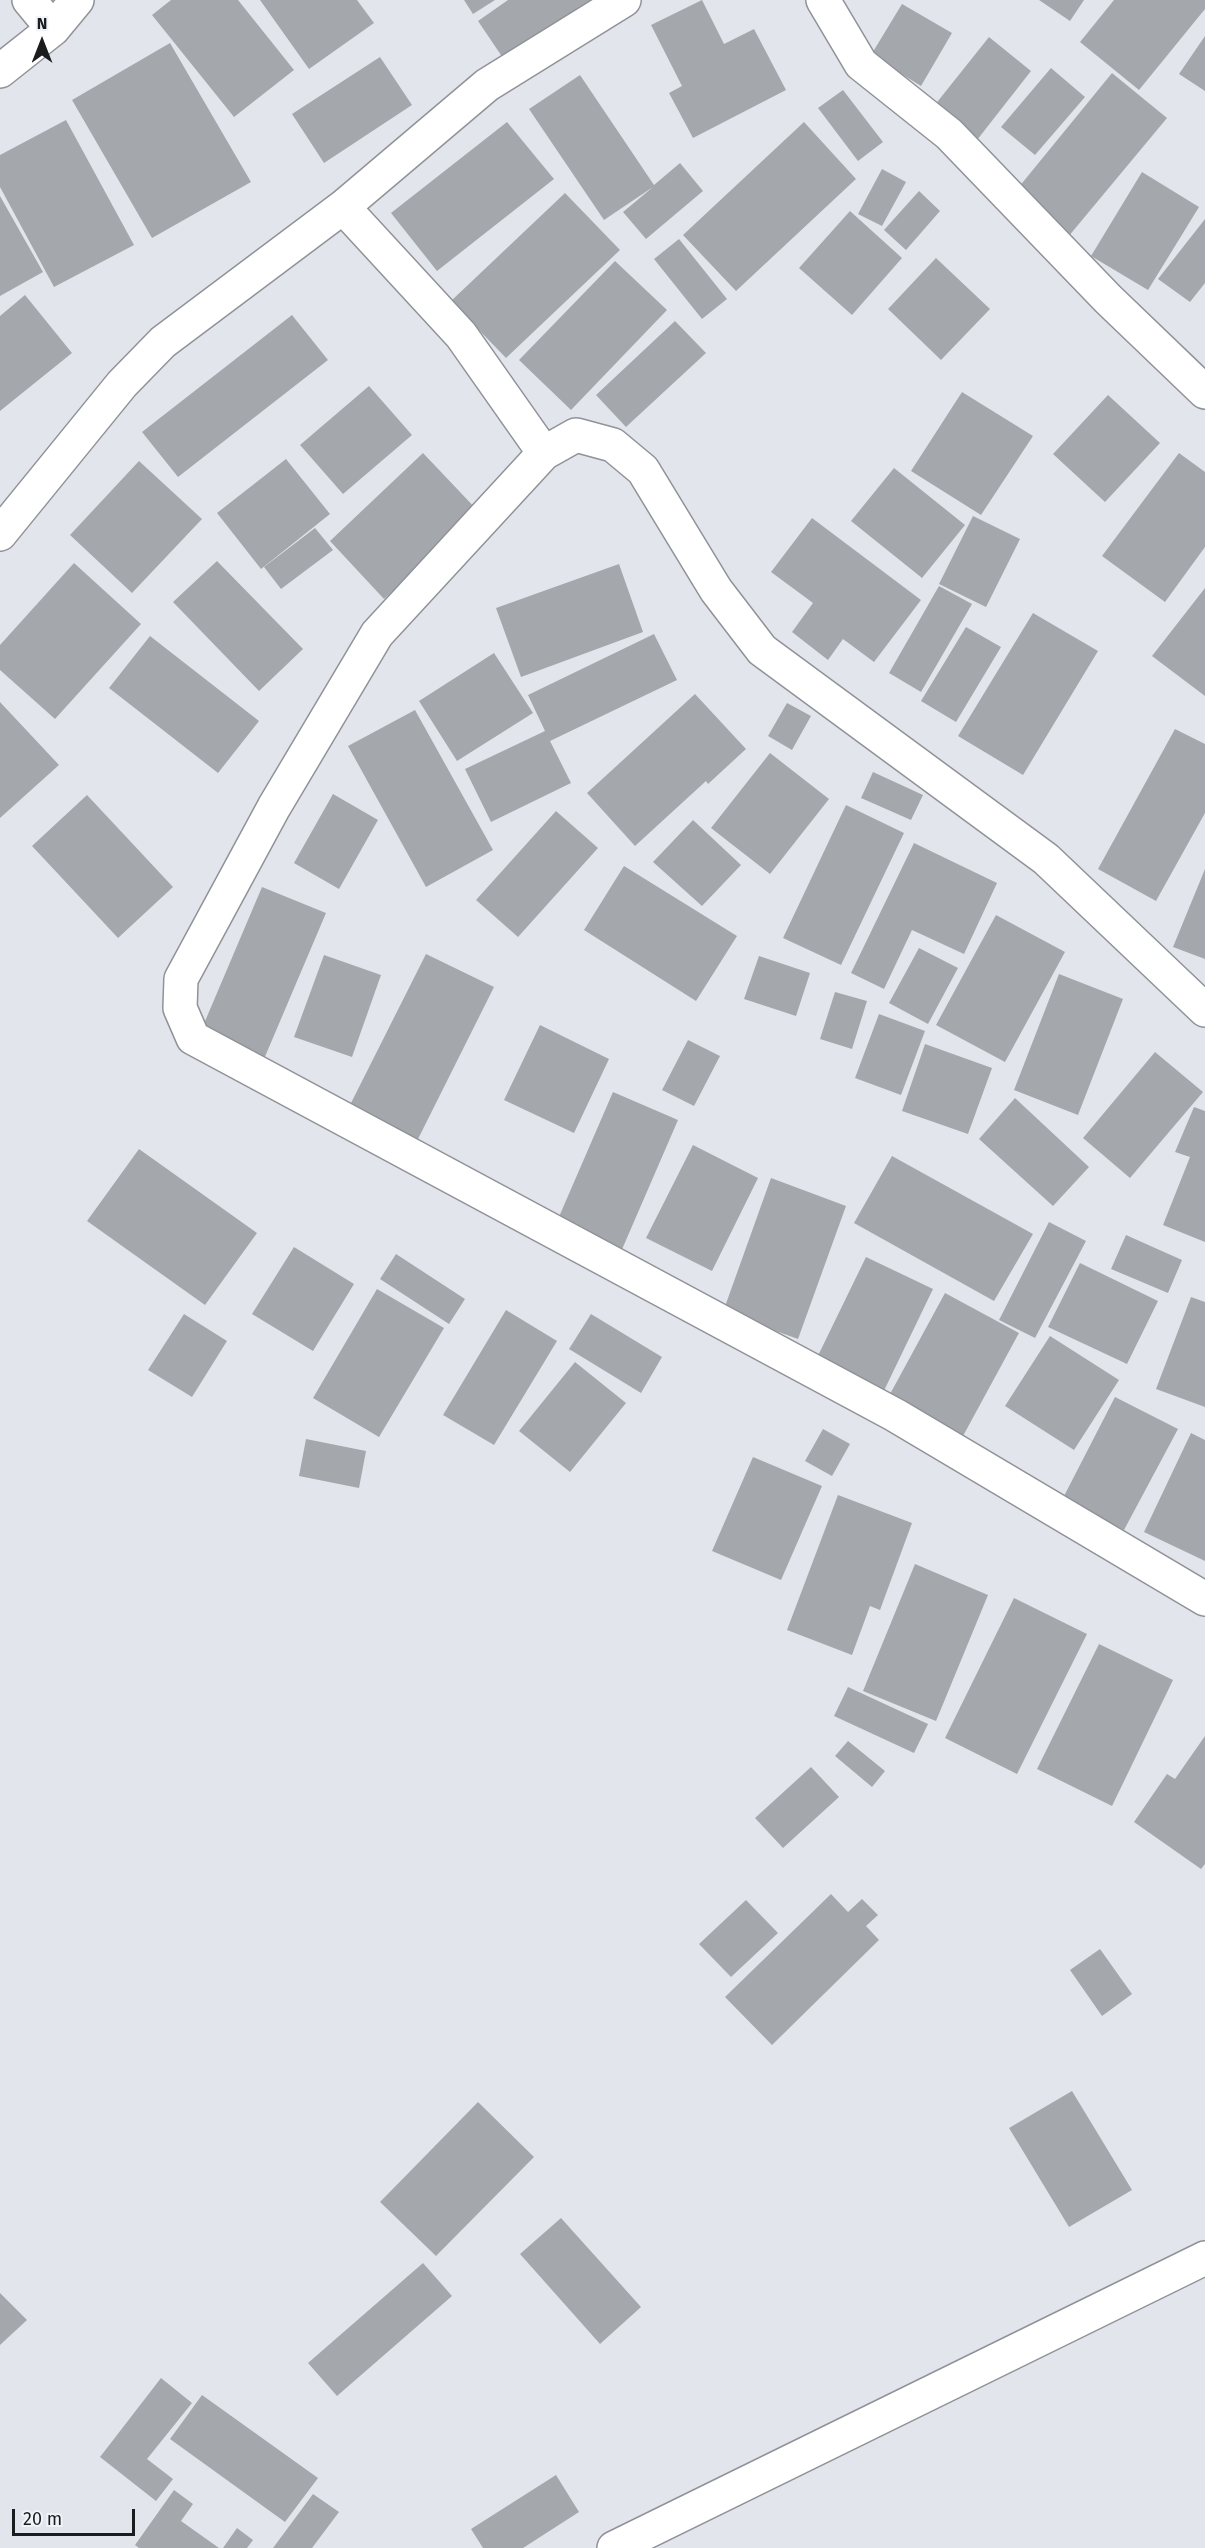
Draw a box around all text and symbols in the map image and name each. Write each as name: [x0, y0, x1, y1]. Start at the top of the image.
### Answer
north arrow: [12, 12, 72, 72]
text: N: [37, 14, 47, 33]
scale bar: [15, 2497, 138, 2535]
text: 20 m: [23, 2508, 62, 2530]

